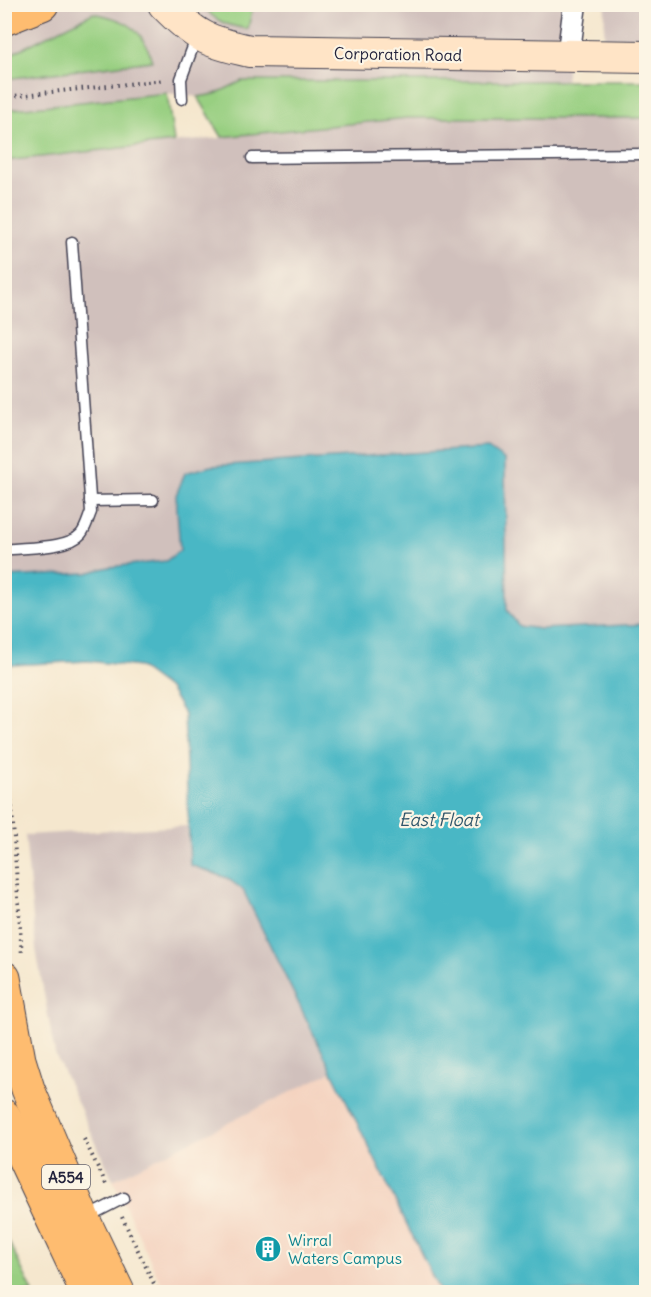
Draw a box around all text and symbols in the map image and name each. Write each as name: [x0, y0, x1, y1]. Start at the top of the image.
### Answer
street label: Corporation Road: [334, 43, 462, 65]
water label: East Float: [399, 808, 481, 831]
road number: A554: [42, 1165, 90, 1189]
place label: Wirral Waters Campus: [288, 1230, 402, 1268]
building icon: Wirral Waters Campus: [253, 1234, 283, 1264]

